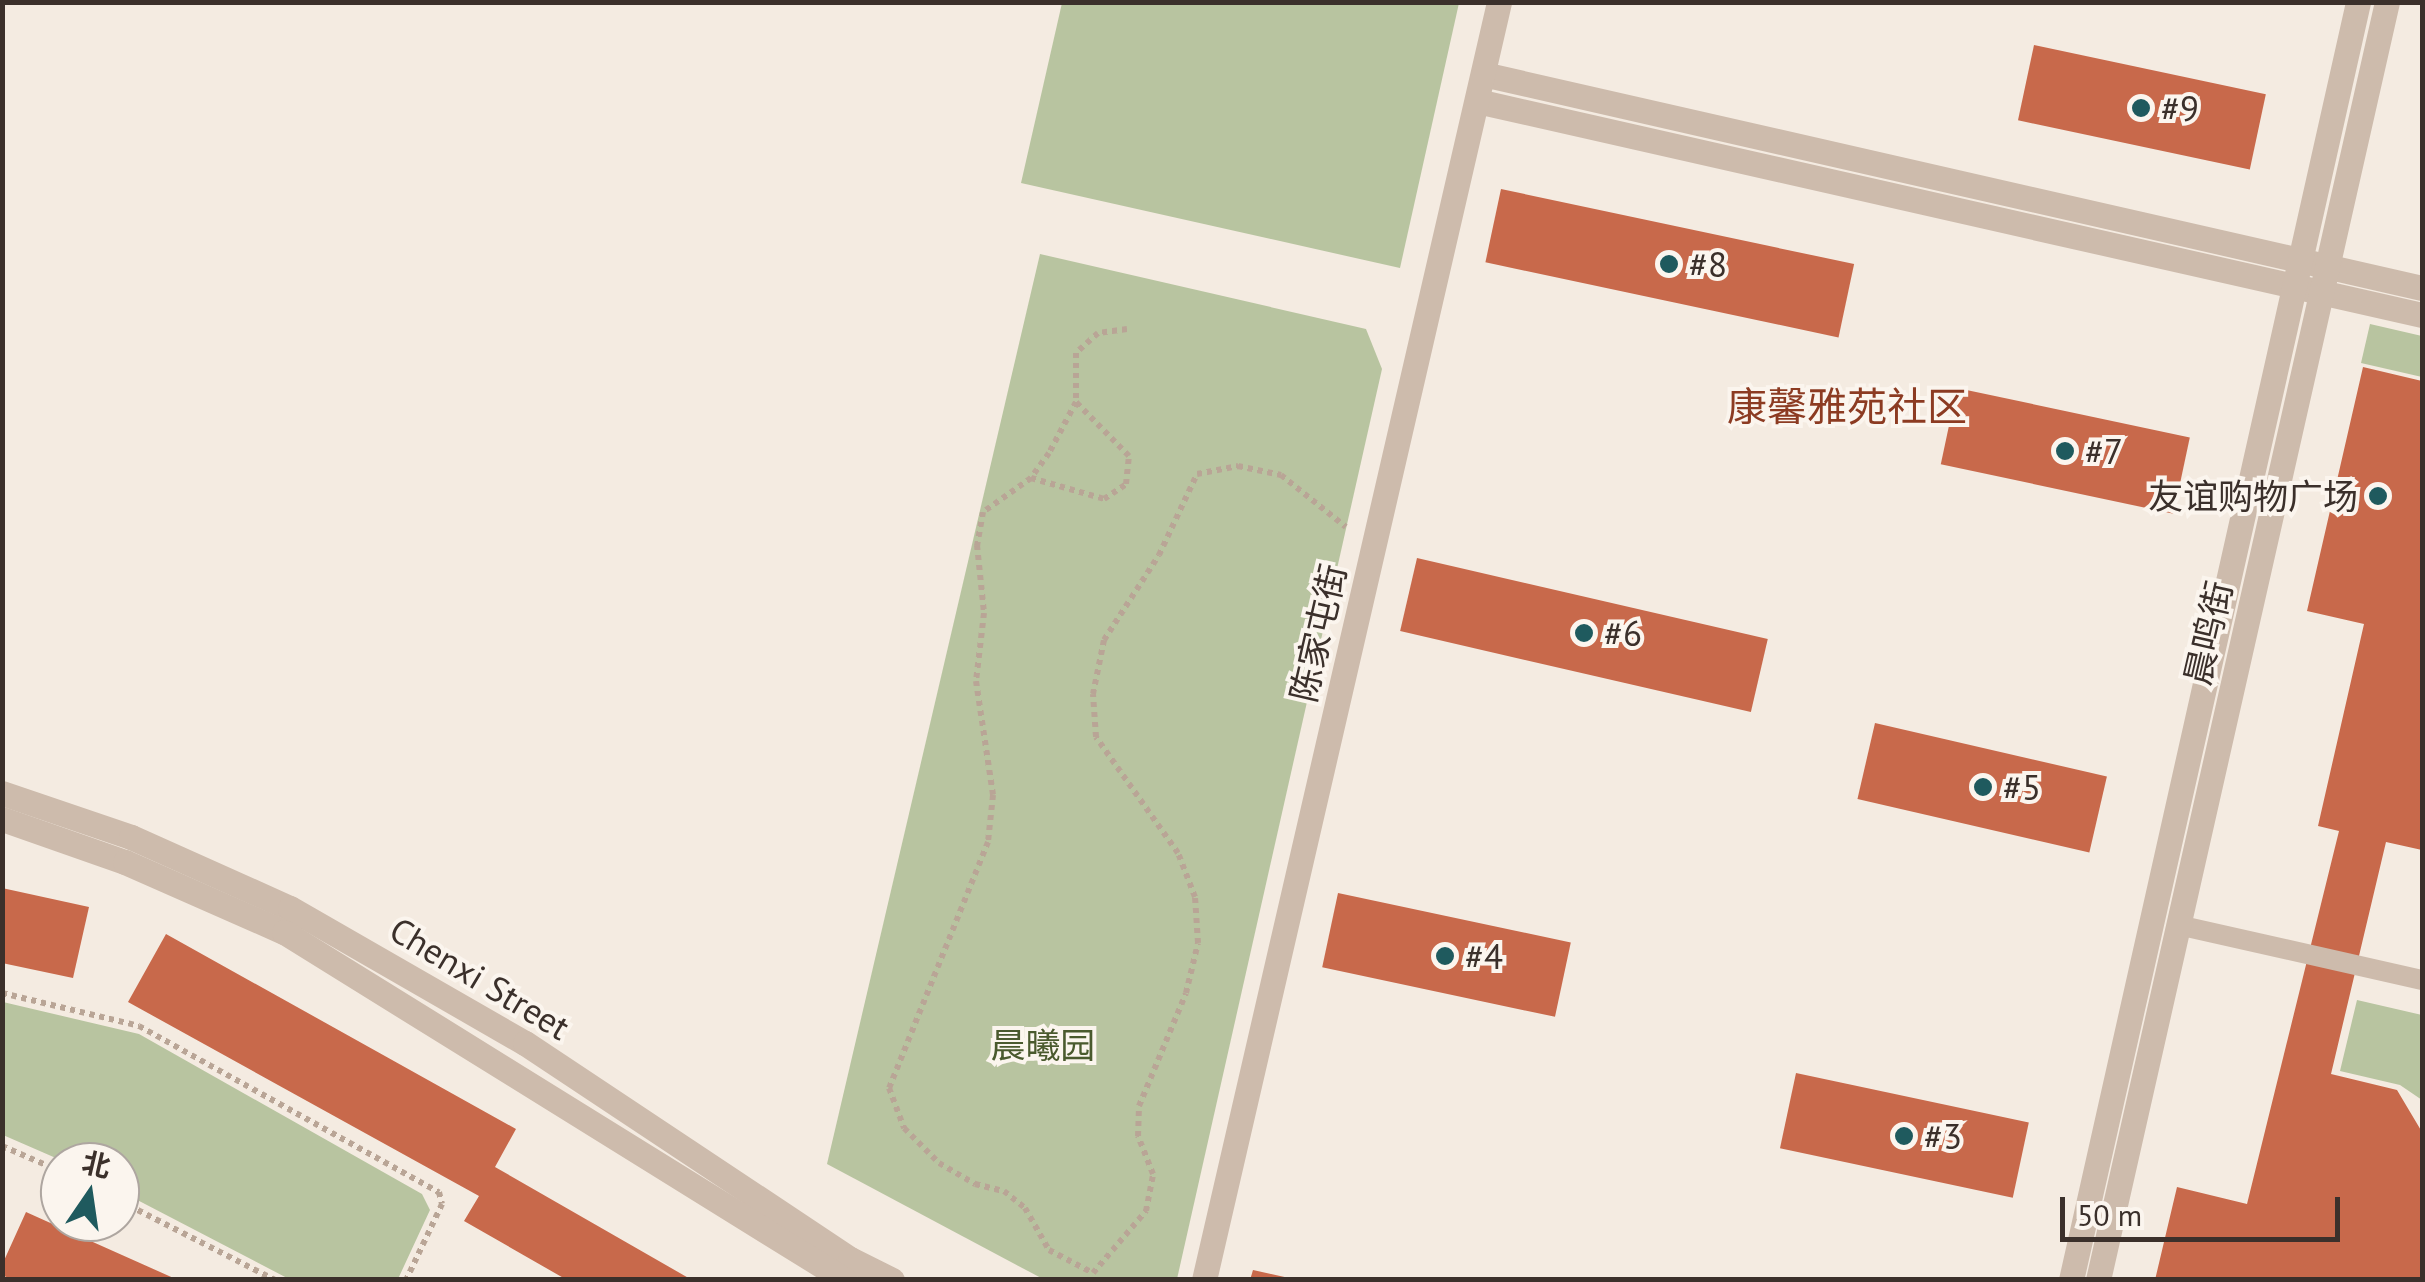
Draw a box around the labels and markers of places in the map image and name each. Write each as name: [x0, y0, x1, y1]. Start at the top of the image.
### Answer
place label: #9: [2161, 87, 2199, 129]
marker: #9: [2130, 97, 2152, 119]
place label: #8: [1689, 243, 1727, 285]
marker: #8: [1658, 253, 1680, 275]
place label: #7: [2085, 430, 2123, 472]
marker: #7: [2054, 440, 2076, 462]
place label: 友谊购物广场: [2148, 475, 2358, 517]
marker: 友谊购物广场: [2367, 485, 2389, 507]
place label: #6: [1604, 612, 1642, 654]
marker: #6: [1573, 622, 1595, 644]
place label: #5: [2003, 766, 2041, 808]
marker: #5: [1972, 776, 1994, 798]
place label: #4: [1465, 935, 1503, 977]
marker: #4: [1434, 945, 1456, 967]
place label: #3: [1924, 1115, 1962, 1157]
marker: #3: [1893, 1125, 1915, 1147]

